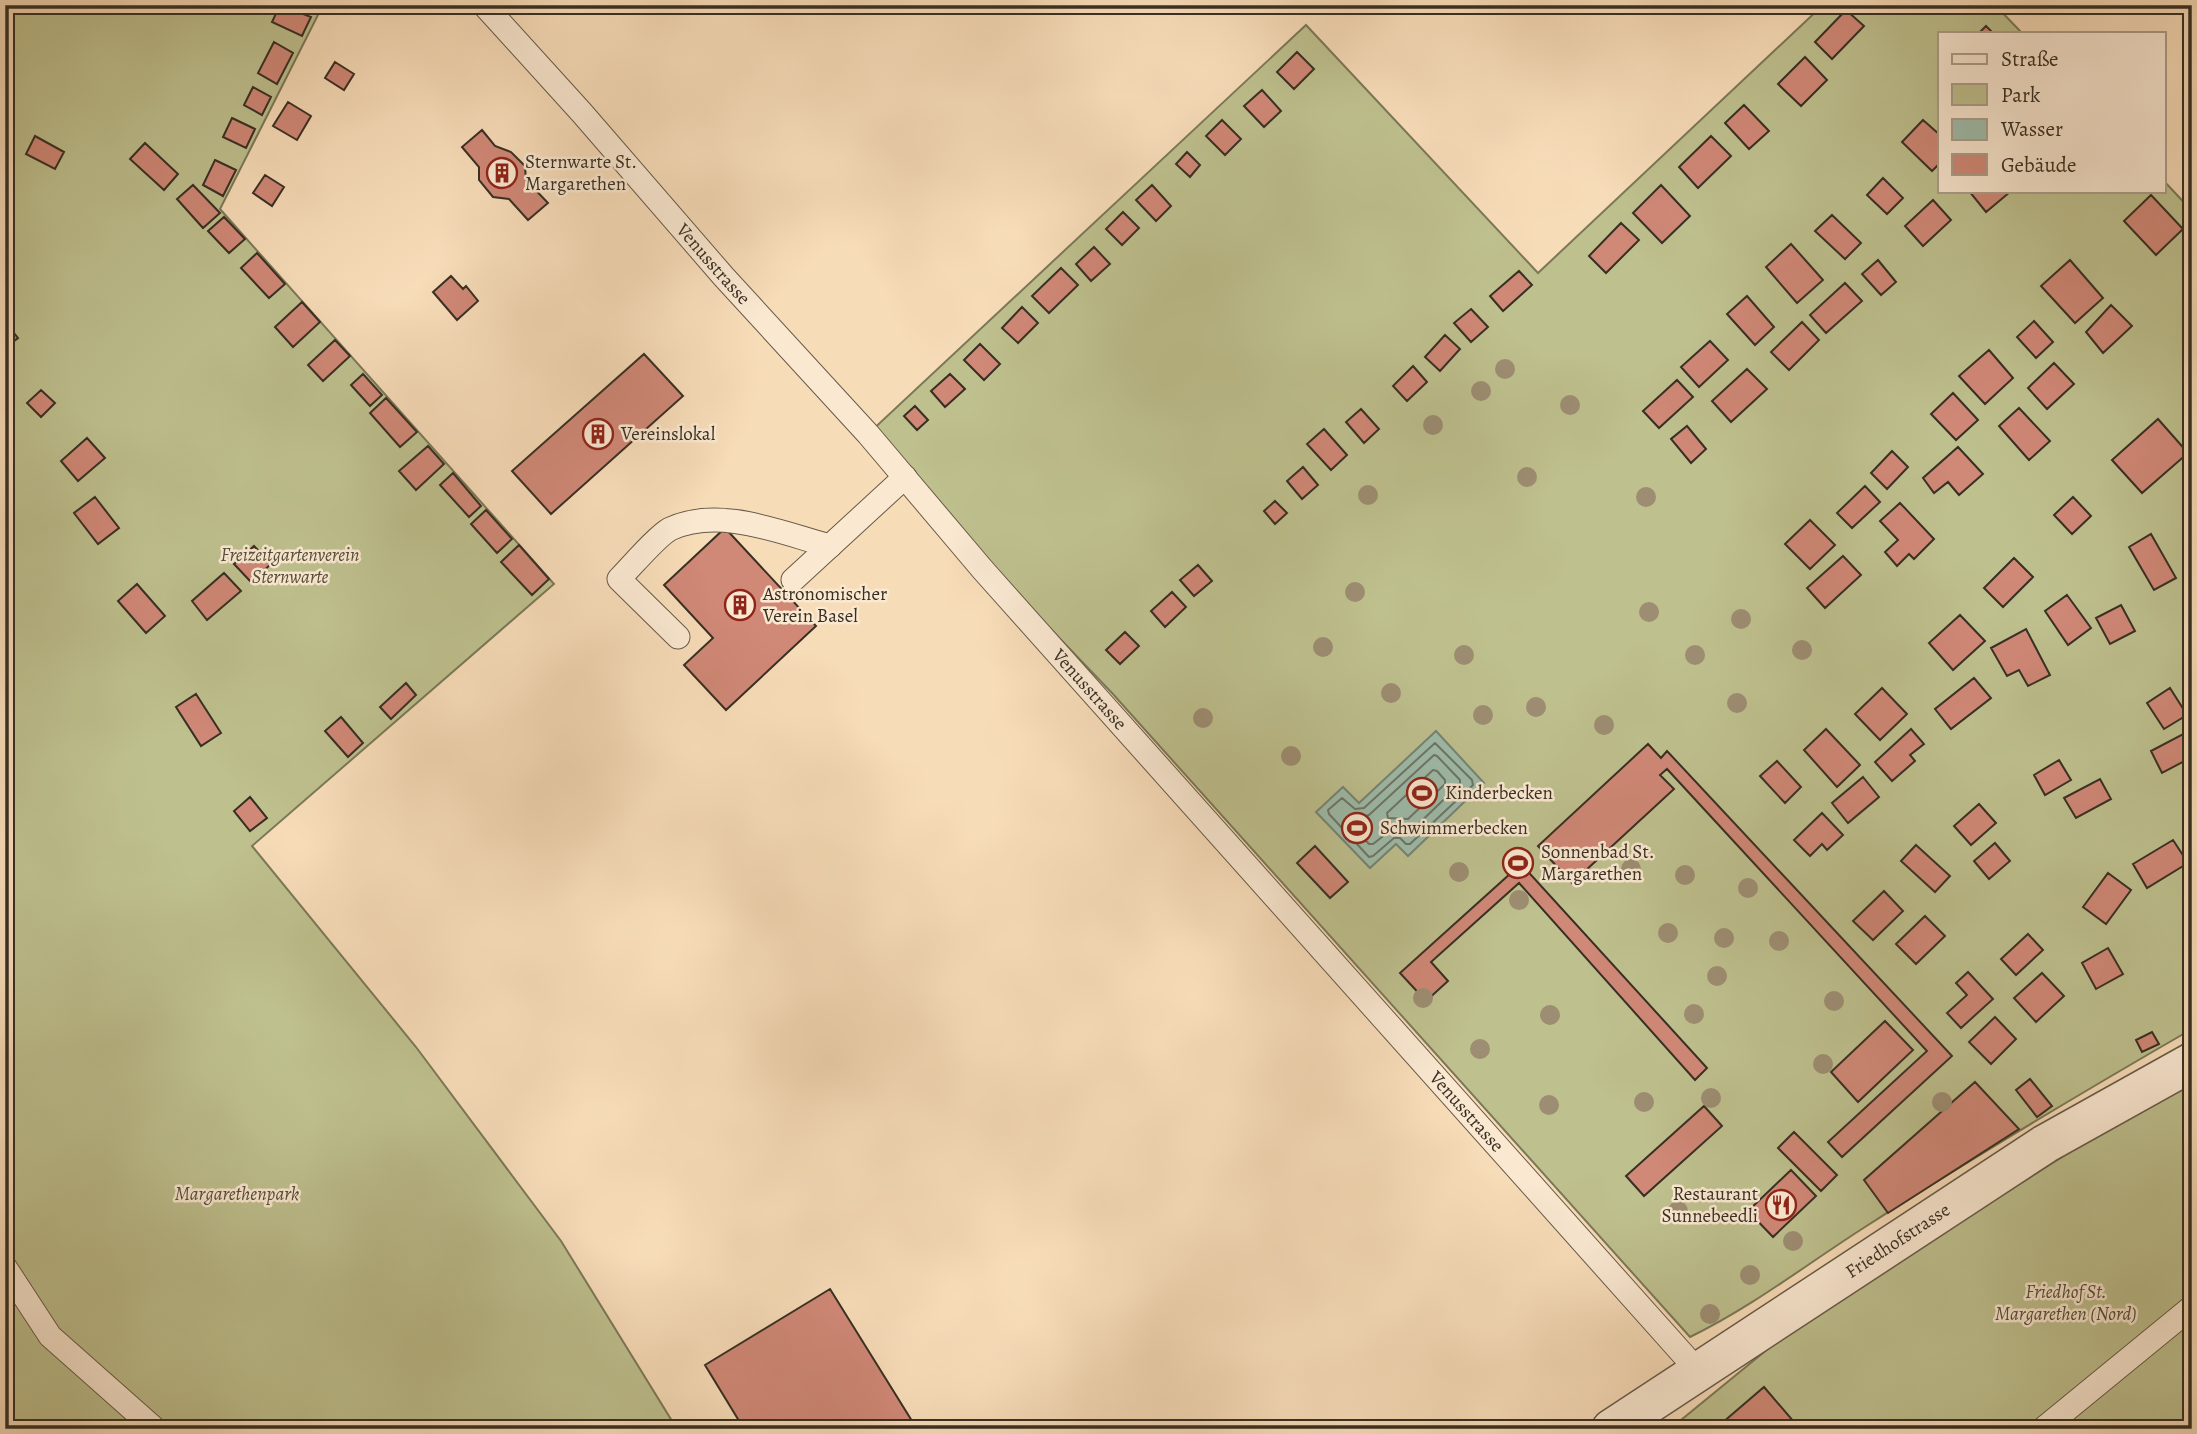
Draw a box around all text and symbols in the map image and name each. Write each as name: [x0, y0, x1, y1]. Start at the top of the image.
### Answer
legend: [1938, 32, 2166, 192]
text: Straße: [2001, 45, 2059, 73]
text: Park: [2001, 81, 2041, 109]
text: Wasser: [2000, 115, 2063, 143]
place label: Sternwarte St. Margarethen: [525, 149, 637, 197]
text: Gebäude: [2001, 151, 2077, 179]
building icon: Sternwarte St. Margarethen: [485, 156, 519, 190]
street label: Venusstrasse: [670, 217, 756, 311]
building icon: Vereinslokal: [581, 417, 615, 451]
place label: Vereinslokal: [620, 421, 716, 447]
park label: Freizeitgartenverein Sternwarte: [220, 542, 360, 590]
place label: Astronomischer Verein Basel: [762, 581, 887, 629]
building icon: Astronomischer Verein Basel: [723, 588, 757, 622]
street label: Venusstrasse: [1046, 642, 1133, 736]
sports icon: Kinderbecken: [1405, 776, 1439, 810]
place label: Kinderbecken: [1445, 780, 1553, 806]
sports icon: Schwimmerbecken: [1340, 811, 1374, 845]
place label: Schwimmerbecken: [1380, 815, 1528, 841]
place label: Sonnenbad St. Margarethen: [1541, 839, 1655, 887]
sports icon: Sonnenbad St. Margarethen: [1501, 846, 1535, 880]
street label: Venusstrasse: [1423, 1065, 1510, 1158]
park label: Margarethenpark: [175, 1181, 299, 1207]
place label: Restaurant Sunnebeedli: [1661, 1181, 1758, 1229]
restaurant icon: Restaurant Sunnebeedli: [1764, 1188, 1798, 1222]
street label: Friedhofstrasse: [1840, 1197, 1955, 1285]
park label: Friedhof St. Margarethen (Nord): [1995, 1279, 2137, 1327]

